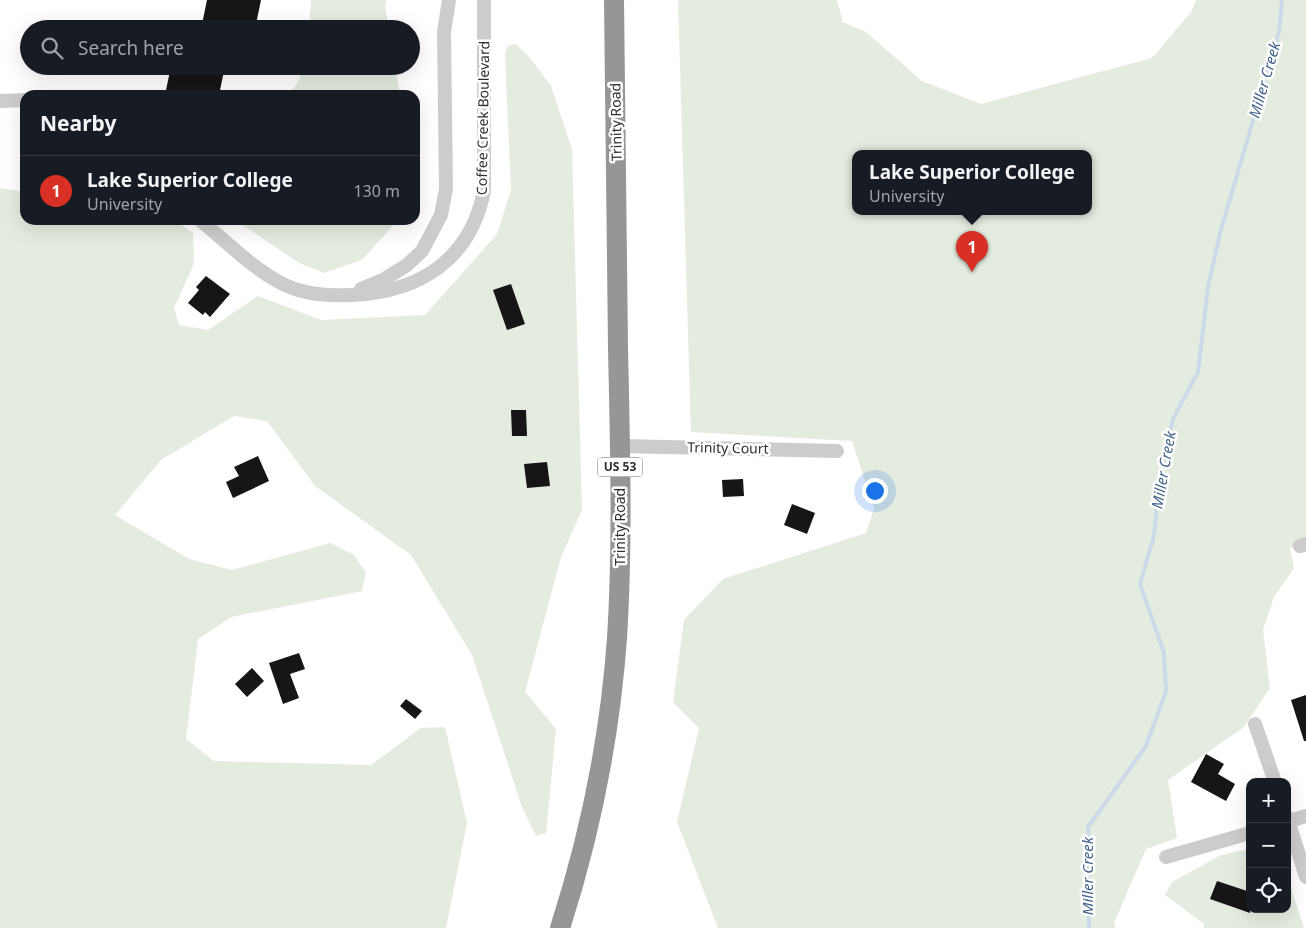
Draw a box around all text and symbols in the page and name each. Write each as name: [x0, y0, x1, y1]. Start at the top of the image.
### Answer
search box: [20, 20, 420, 75]
icon: search: [38, 34, 66, 62]
text: Search here: [78, 35, 184, 61]
water label: Miller Creek: [1244, 39, 1285, 120]
street label: Coffee Creek Boulevard: [472, 41, 493, 195]
street label: Trinity Road: [605, 83, 626, 161]
text: Nearby: [40, 109, 116, 137]
popup: [852, 150, 1092, 215]
text: Lake Superior College: [869, 159, 1075, 185]
text: Lake Superior College: [87, 167, 293, 193]
text: 1: [51, 180, 61, 202]
text: 130 m: [353, 180, 400, 202]
text: University: [869, 185, 944, 207]
text: University: [87, 193, 162, 215]
pin: 1: [956, 231, 988, 272]
water label: Miller Creek: [1146, 429, 1180, 510]
street label: Trinity Court: [687, 437, 769, 458]
road number: US 53: [598, 458, 642, 477]
your location: [862, 478, 888, 504]
street label: Trinity Road: [610, 488, 629, 566]
map controls: [1246, 778, 1291, 913]
button: +: [1246, 778, 1291, 823]
button: −: [1246, 823, 1291, 868]
water label: Miller Creek: [1077, 836, 1097, 915]
button: locate: [1246, 868, 1291, 913]

